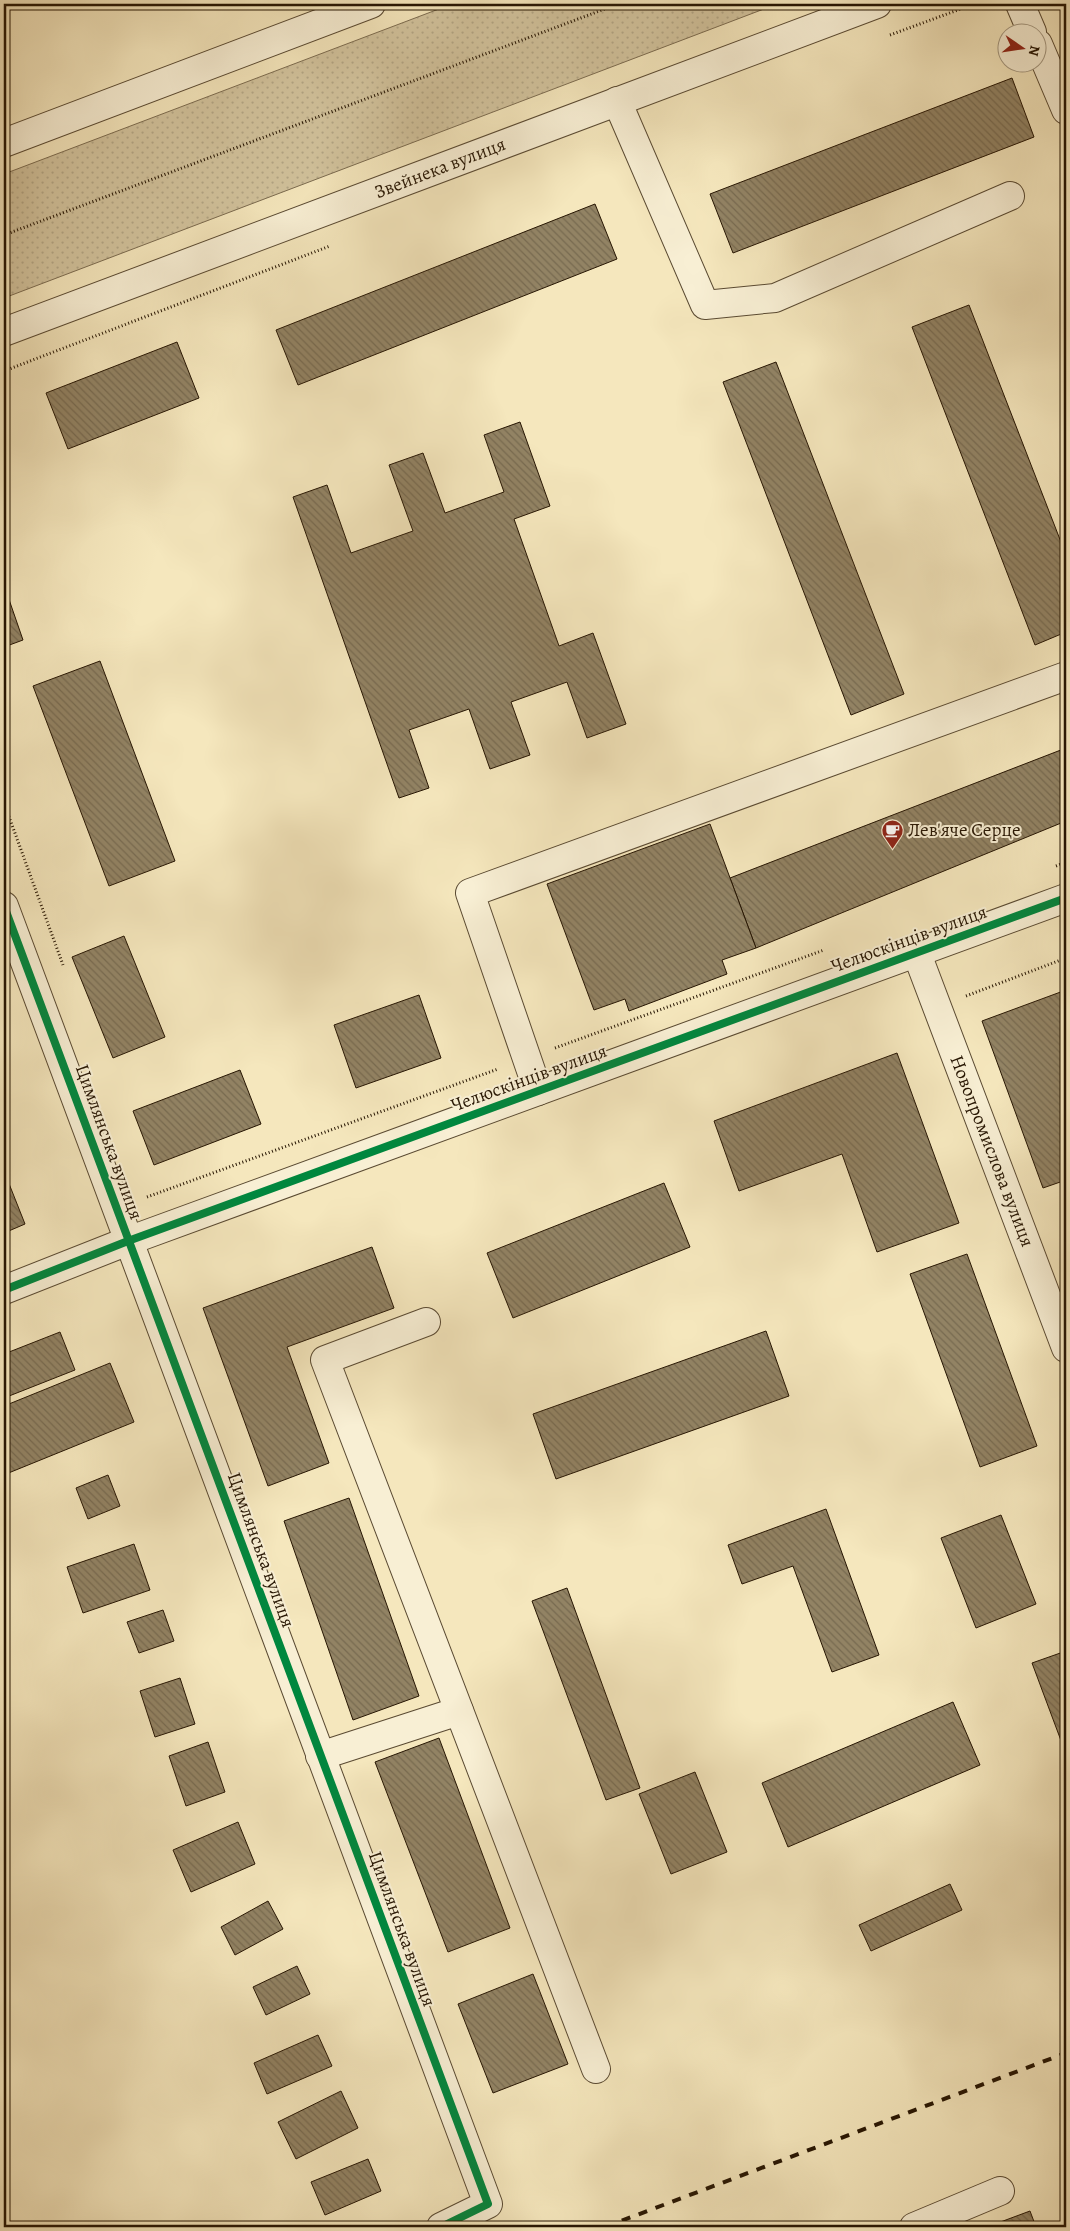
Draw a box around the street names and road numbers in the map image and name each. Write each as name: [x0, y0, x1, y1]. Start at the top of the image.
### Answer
street label: Звейнека вулиця: [371, 131, 509, 205]
street label: Челюскінців вулиця: [827, 899, 991, 979]
street label: Челюскінців вулиця: [447, 1038, 611, 1118]
street label: Новопромислова вулиця: [943, 1051, 1041, 1251]
street label: Цимлянська вулиця: [69, 1061, 149, 1223]
street label: Цимлянська вулиця: [221, 1469, 301, 1631]
street label: Цимлянська вулиця: [362, 1848, 442, 2010]

